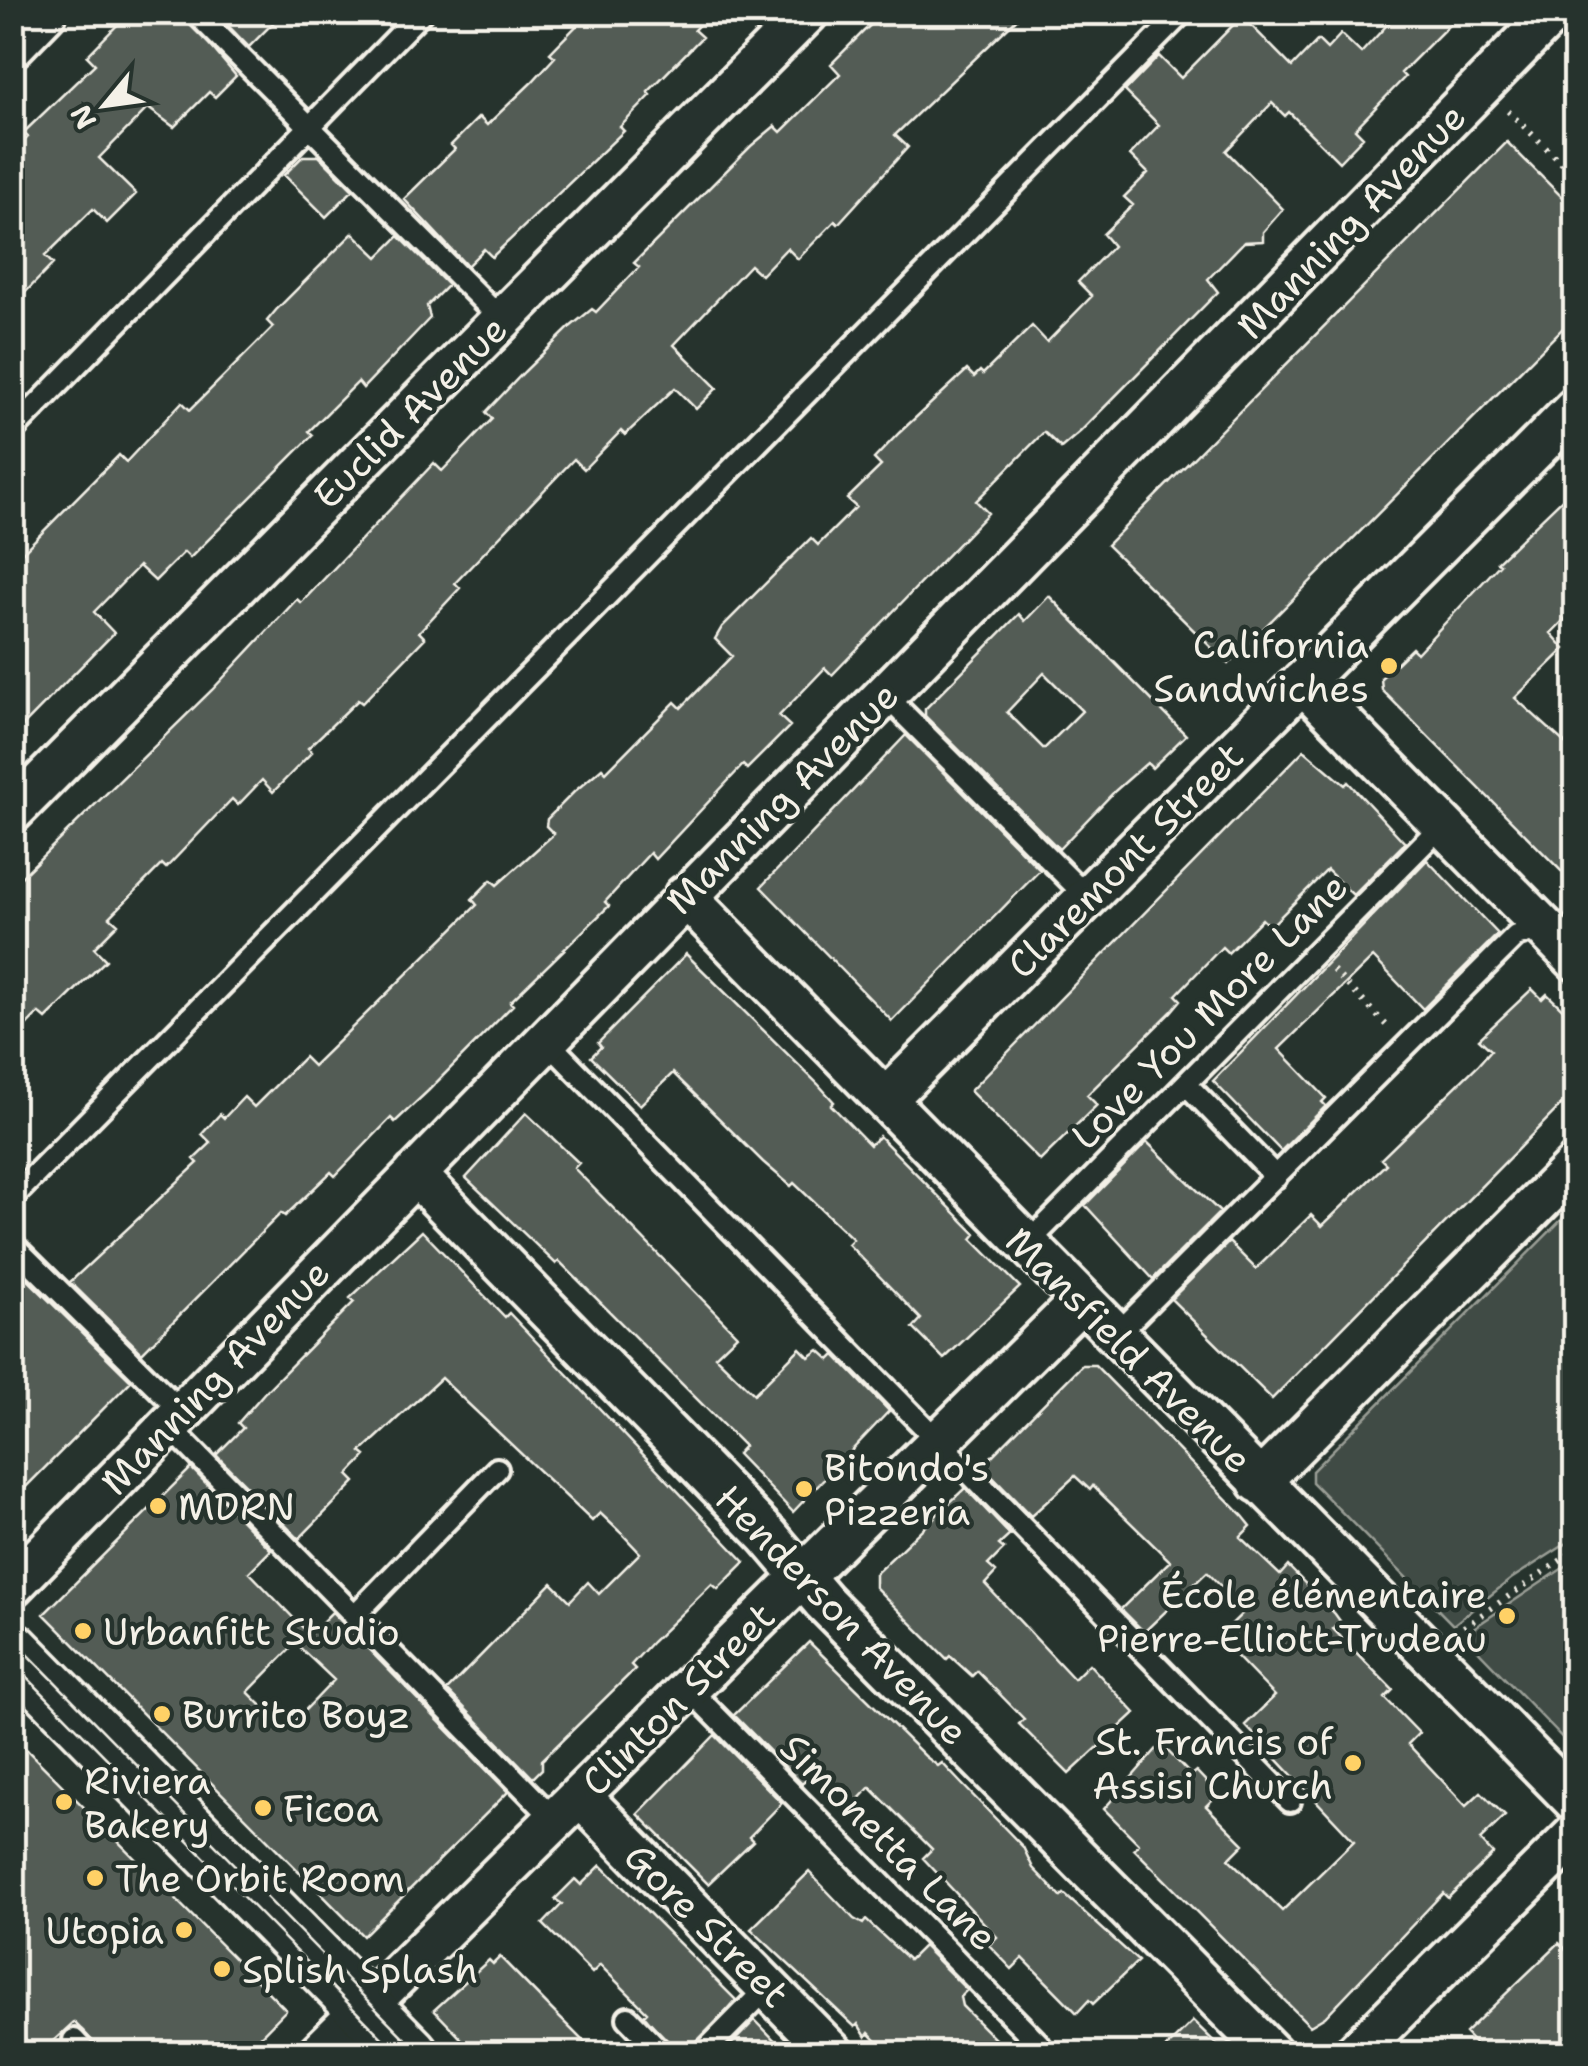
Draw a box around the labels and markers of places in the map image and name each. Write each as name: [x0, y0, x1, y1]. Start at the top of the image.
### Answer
place label: California Sandwiches: [1153, 619, 1369, 714]
marker: California Sandwiches: [1378, 655, 1400, 677]
place label: Bitondo's Pizzeria: [824, 1442, 989, 1537]
marker: Bitondo's Pizzeria: [793, 1478, 815, 1500]
place label: MDRN: [178, 1481, 295, 1532]
marker: MDRN: [147, 1495, 169, 1517]
place label: École élémentaire Pierre-Elliott-Trudeau: [1097, 1569, 1487, 1664]
marker: École élémentaire Pierre-Elliott-Trudeau: [1496, 1605, 1518, 1627]
place label: Urbanfitt Studio: [103, 1606, 400, 1657]
marker: Urbanfitt Studio: [72, 1620, 94, 1642]
place label: Burrito Boyz: [182, 1689, 410, 1740]
marker: Burrito Boyz: [151, 1703, 173, 1725]
place label: St. Francis of Assisi Church: [1092, 1716, 1334, 1811]
marker: St. Francis of Assisi Church: [1342, 1752, 1364, 1774]
place label: Riviera Bakery: [84, 1755, 211, 1850]
place label: Ficoa: [283, 1783, 379, 1834]
marker: Riviera Bakery: [53, 1791, 75, 1813]
marker: Ficoa: [252, 1797, 274, 1819]
place label: The Orbit Room: [115, 1853, 404, 1904]
marker: The Orbit Room: [84, 1867, 106, 1889]
place label: Utopia: [45, 1905, 164, 1956]
marker: Utopia: [173, 1919, 195, 1941]
place label: Splish Splash: [242, 1944, 478, 1995]
marker: Splish Splash: [211, 1958, 233, 1980]

